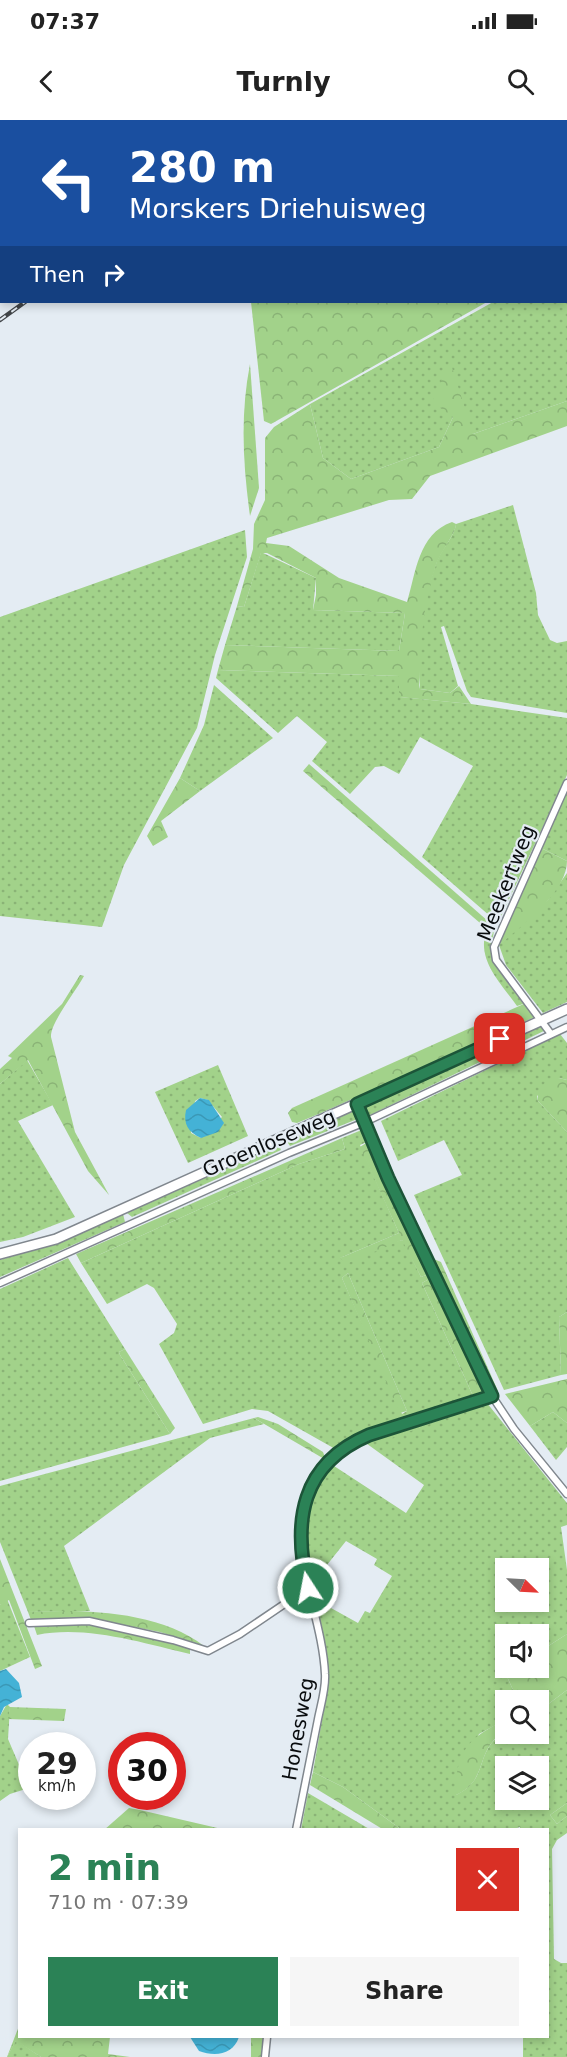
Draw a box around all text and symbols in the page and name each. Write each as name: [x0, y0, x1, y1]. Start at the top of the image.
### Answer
text: 07:37: [30, 9, 100, 34]
icon: back: [30, 65, 63, 98]
icon: search: [504, 65, 537, 98]
text: Turnly: [236, 66, 331, 97]
text: 280 m: [129, 143, 275, 192]
icon: left: [30, 144, 108, 222]
text: Morskers Driehuisweg: [129, 193, 427, 224]
icon: right: [97, 258, 130, 291]
text: Then: [30, 262, 85, 287]
street label: Meekertweg: [472, 822, 540, 944]
pin: [474, 1013, 525, 1064]
icon: arrive: [483, 1022, 516, 1055]
street label: Groenloseweg: [199, 1104, 339, 1182]
position arrow: [276, 1556, 340, 1620]
north arrow: [495, 1558, 549, 1612]
map controls: [495, 1558, 549, 1810]
button: sound: [495, 1624, 549, 1678]
street label: Honesweg: [277, 1676, 319, 1782]
button: search: [495, 1690, 549, 1744]
speed limit sign: 30: [108, 1732, 186, 1810]
text: 29: [36, 1746, 78, 1781]
button: layers: [495, 1756, 549, 1810]
text: km/h: [38, 1777, 76, 1795]
text: 2 min: [48, 1847, 161, 1888]
button: close: [456, 1848, 519, 1911]
text: 710 m · 07:39: [48, 1890, 189, 1914]
button: Exit: [48, 1957, 278, 2026]
button: Share: [290, 1957, 519, 2026]

